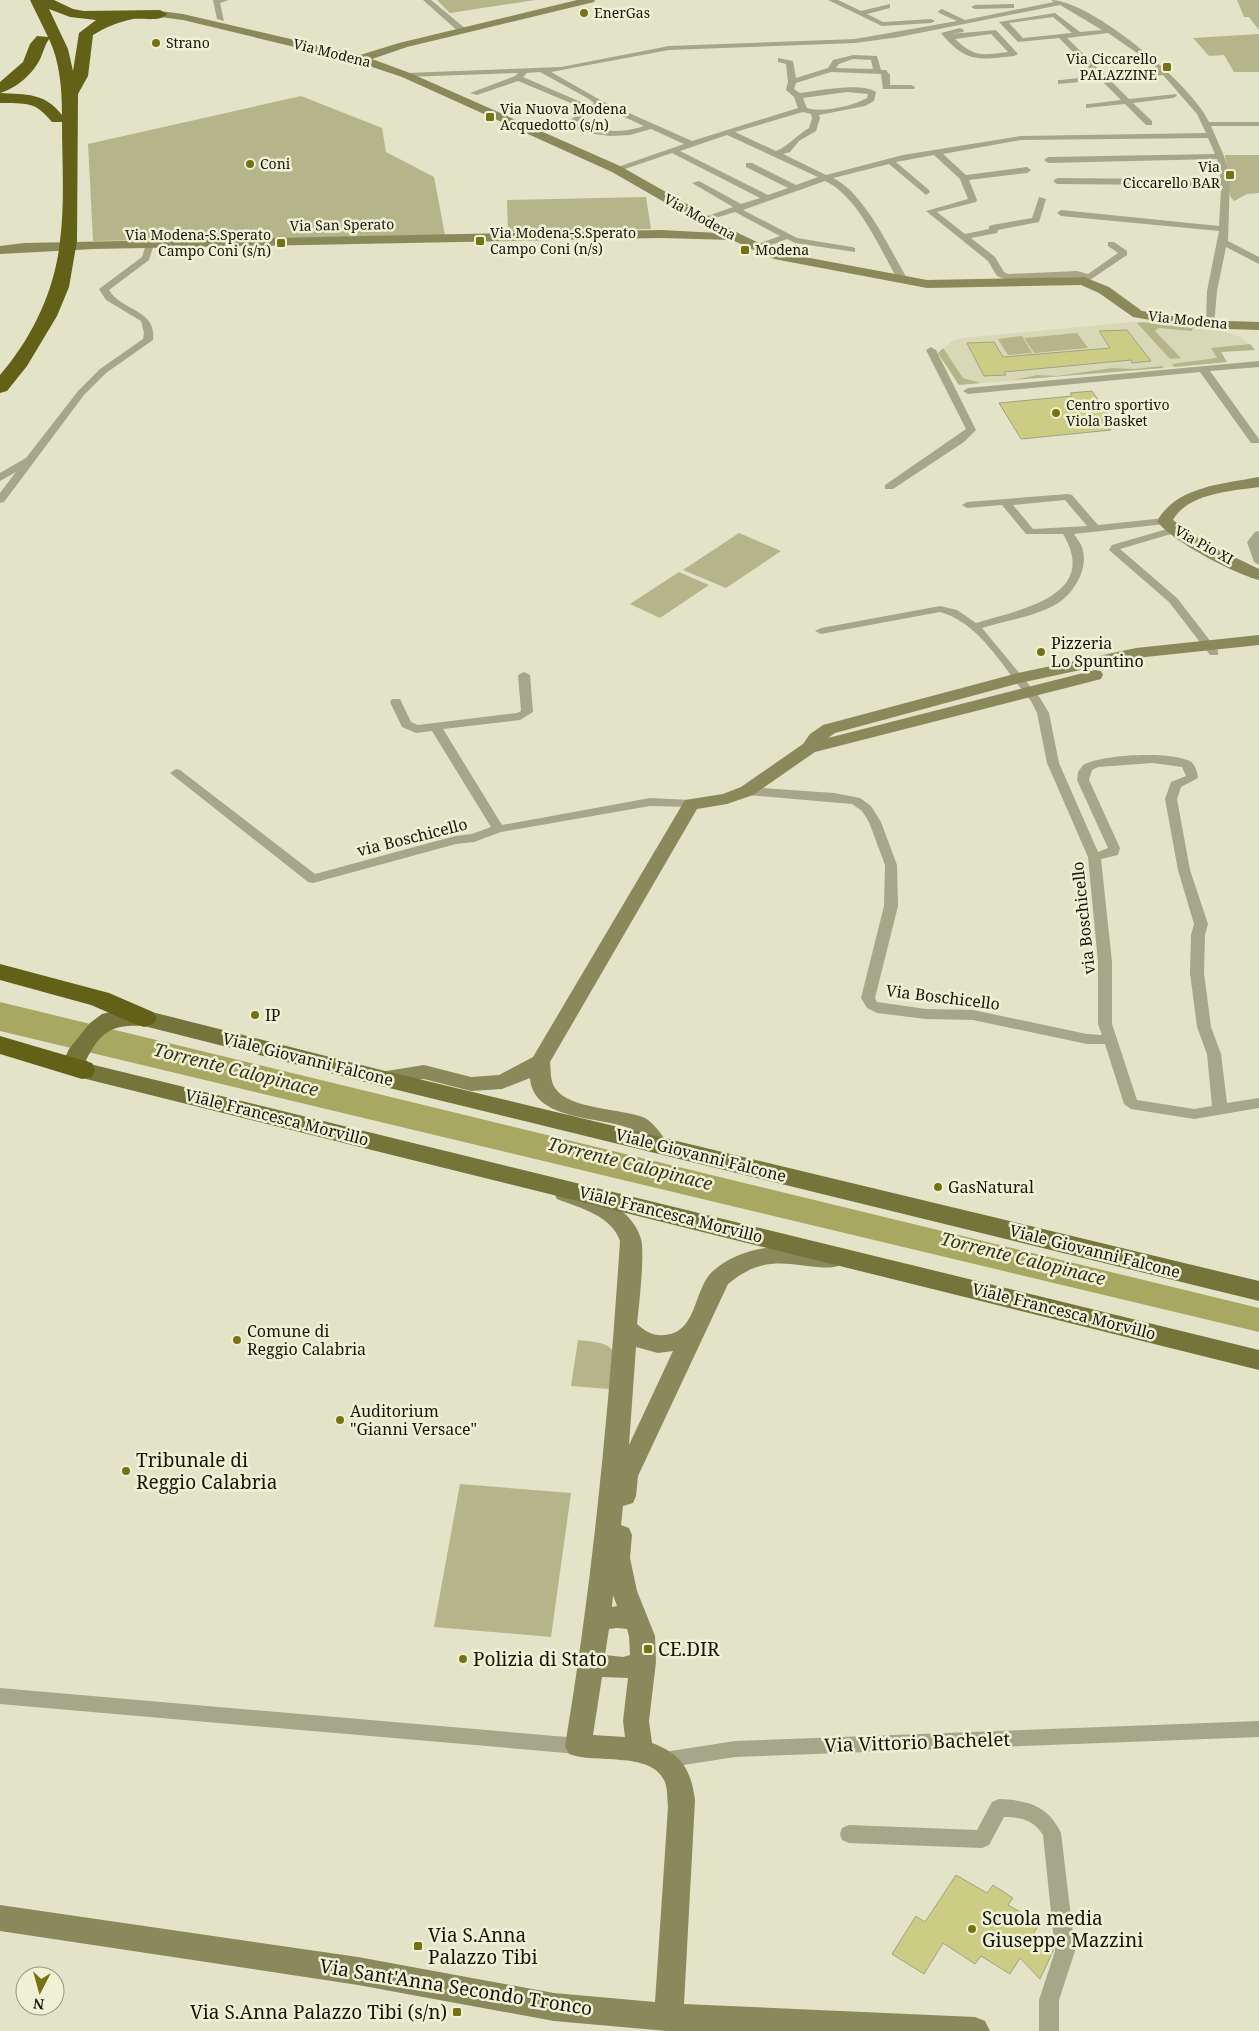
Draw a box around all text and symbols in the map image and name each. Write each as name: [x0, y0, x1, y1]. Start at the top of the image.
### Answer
place label: EnerGas: [594, 3, 650, 22]
marker: EnerGas: [578, 7, 590, 19]
place label: Strano: [166, 33, 210, 52]
street label: Via Modena: [291, 34, 373, 71]
marker: Strano: [150, 37, 162, 49]
place label: Via Ciccarello PALAZZINE: [1066, 49, 1157, 84]
marker: Via Ciccarello PALAZZINE: [1161, 61, 1173, 73]
place label: Via Nuova Modena Acquedotto (s/n): [500, 99, 627, 134]
marker: Via Nuova Modena Acquedotto (s/n): [484, 111, 496, 123]
place label: Coni: [260, 154, 291, 173]
place label: Via Ciccarello BAR: [1123, 157, 1221, 192]
marker: Coni: [244, 158, 256, 170]
marker: Via Ciccarello BAR: [1224, 169, 1236, 181]
street label: Via Modena: [661, 189, 740, 244]
street label: Via San Sperato: [290, 214, 394, 235]
place label: Via Modena-S.Sperato Campo Coni (n/s): [490, 223, 636, 258]
place label: Via Modena-S.Sperato Campo Coni (s/n): [125, 225, 271, 260]
marker: Via Modena-S.Sperato Campo Coni (n/s): [474, 235, 486, 247]
marker: Via Modena-S.Sperato Campo Coni (s/n): [275, 237, 287, 249]
place label: Modena: [755, 240, 809, 259]
marker: Modena: [739, 244, 751, 256]
street label: Via Modena: [1147, 306, 1229, 333]
place label: Centro sportivo Viola Basket: [1066, 395, 1170, 430]
marker: Centro sportivo Viola Basket: [1050, 407, 1062, 419]
street label: Via Pio XI: [1171, 521, 1237, 569]
place label: Pizzeria Lo Spuntino: [1051, 632, 1144, 672]
marker: Pizzeria Lo Spuntino: [1035, 646, 1047, 658]
street label: via Boschicello: [354, 813, 470, 861]
street label: via Boschicello: [1066, 861, 1100, 975]
street label: Via Boschicello: [885, 979, 1001, 1015]
place label: IP: [265, 1004, 281, 1026]
marker: IP: [249, 1009, 261, 1021]
street label: Viale Giovanni Falcone: [220, 1027, 396, 1091]
water label: Torrente Calopinace: [151, 1037, 321, 1101]
street label: Viale Francesca Morvillo: [183, 1084, 371, 1150]
street label: Viale Giovanni Falcone: [613, 1123, 789, 1187]
water label: Torrente Calopinace: [545, 1131, 715, 1195]
place label: GasNatural: [948, 1176, 1034, 1198]
street label: Viale Francesca Morvillo: [577, 1181, 765, 1247]
marker: GasNatural: [932, 1181, 944, 1193]
street label: Viale Giovanni Falcone: [1007, 1219, 1183, 1283]
water label: Torrente Calopinace: [938, 1226, 1108, 1290]
street label: Viale Francesca Morvillo: [970, 1278, 1158, 1344]
place label: Comune di Reggio Calabria: [247, 1320, 366, 1360]
marker: Comune di Reggio Calabria: [231, 1334, 243, 1346]
place label: Auditorium "Gianni Versace": [350, 1400, 477, 1440]
marker: Auditorium "Gianni Versace": [334, 1414, 346, 1426]
place label: Tribunale di Reggio Calabria: [136, 1447, 277, 1495]
marker: Tribunale di Reggio Calabria: [120, 1465, 132, 1477]
place label: CE.DIR: [658, 1636, 720, 1662]
marker: CE.DIR: [642, 1643, 654, 1655]
place label: Polizia di Stato: [473, 1646, 607, 1672]
marker: Polizia di Stato: [457, 1653, 469, 1665]
street label: Via Vittorio Bachelet: [824, 1726, 1011, 1758]
place label: Scuola media Giuseppe Mazzini: [982, 1905, 1143, 1953]
place label: Via S.Anna Palazzo Tibi: [428, 1922, 538, 1970]
marker: Scuola media Giuseppe Mazzini: [966, 1923, 978, 1935]
marker: Via S.Anna Palazzo Tibi: [412, 1940, 424, 1952]
street label: Via Sant'Anna Secondo Tronco: [318, 1953, 594, 2021]
north arrow: [15, 1966, 65, 2016]
text: N: [32, 1994, 45, 2014]
place label: Via S.Anna Palazzo Tibi (s/n): [190, 1999, 447, 2025]
marker: Via S.Anna Palazzo Tibi (s/n): [451, 2006, 463, 2018]

